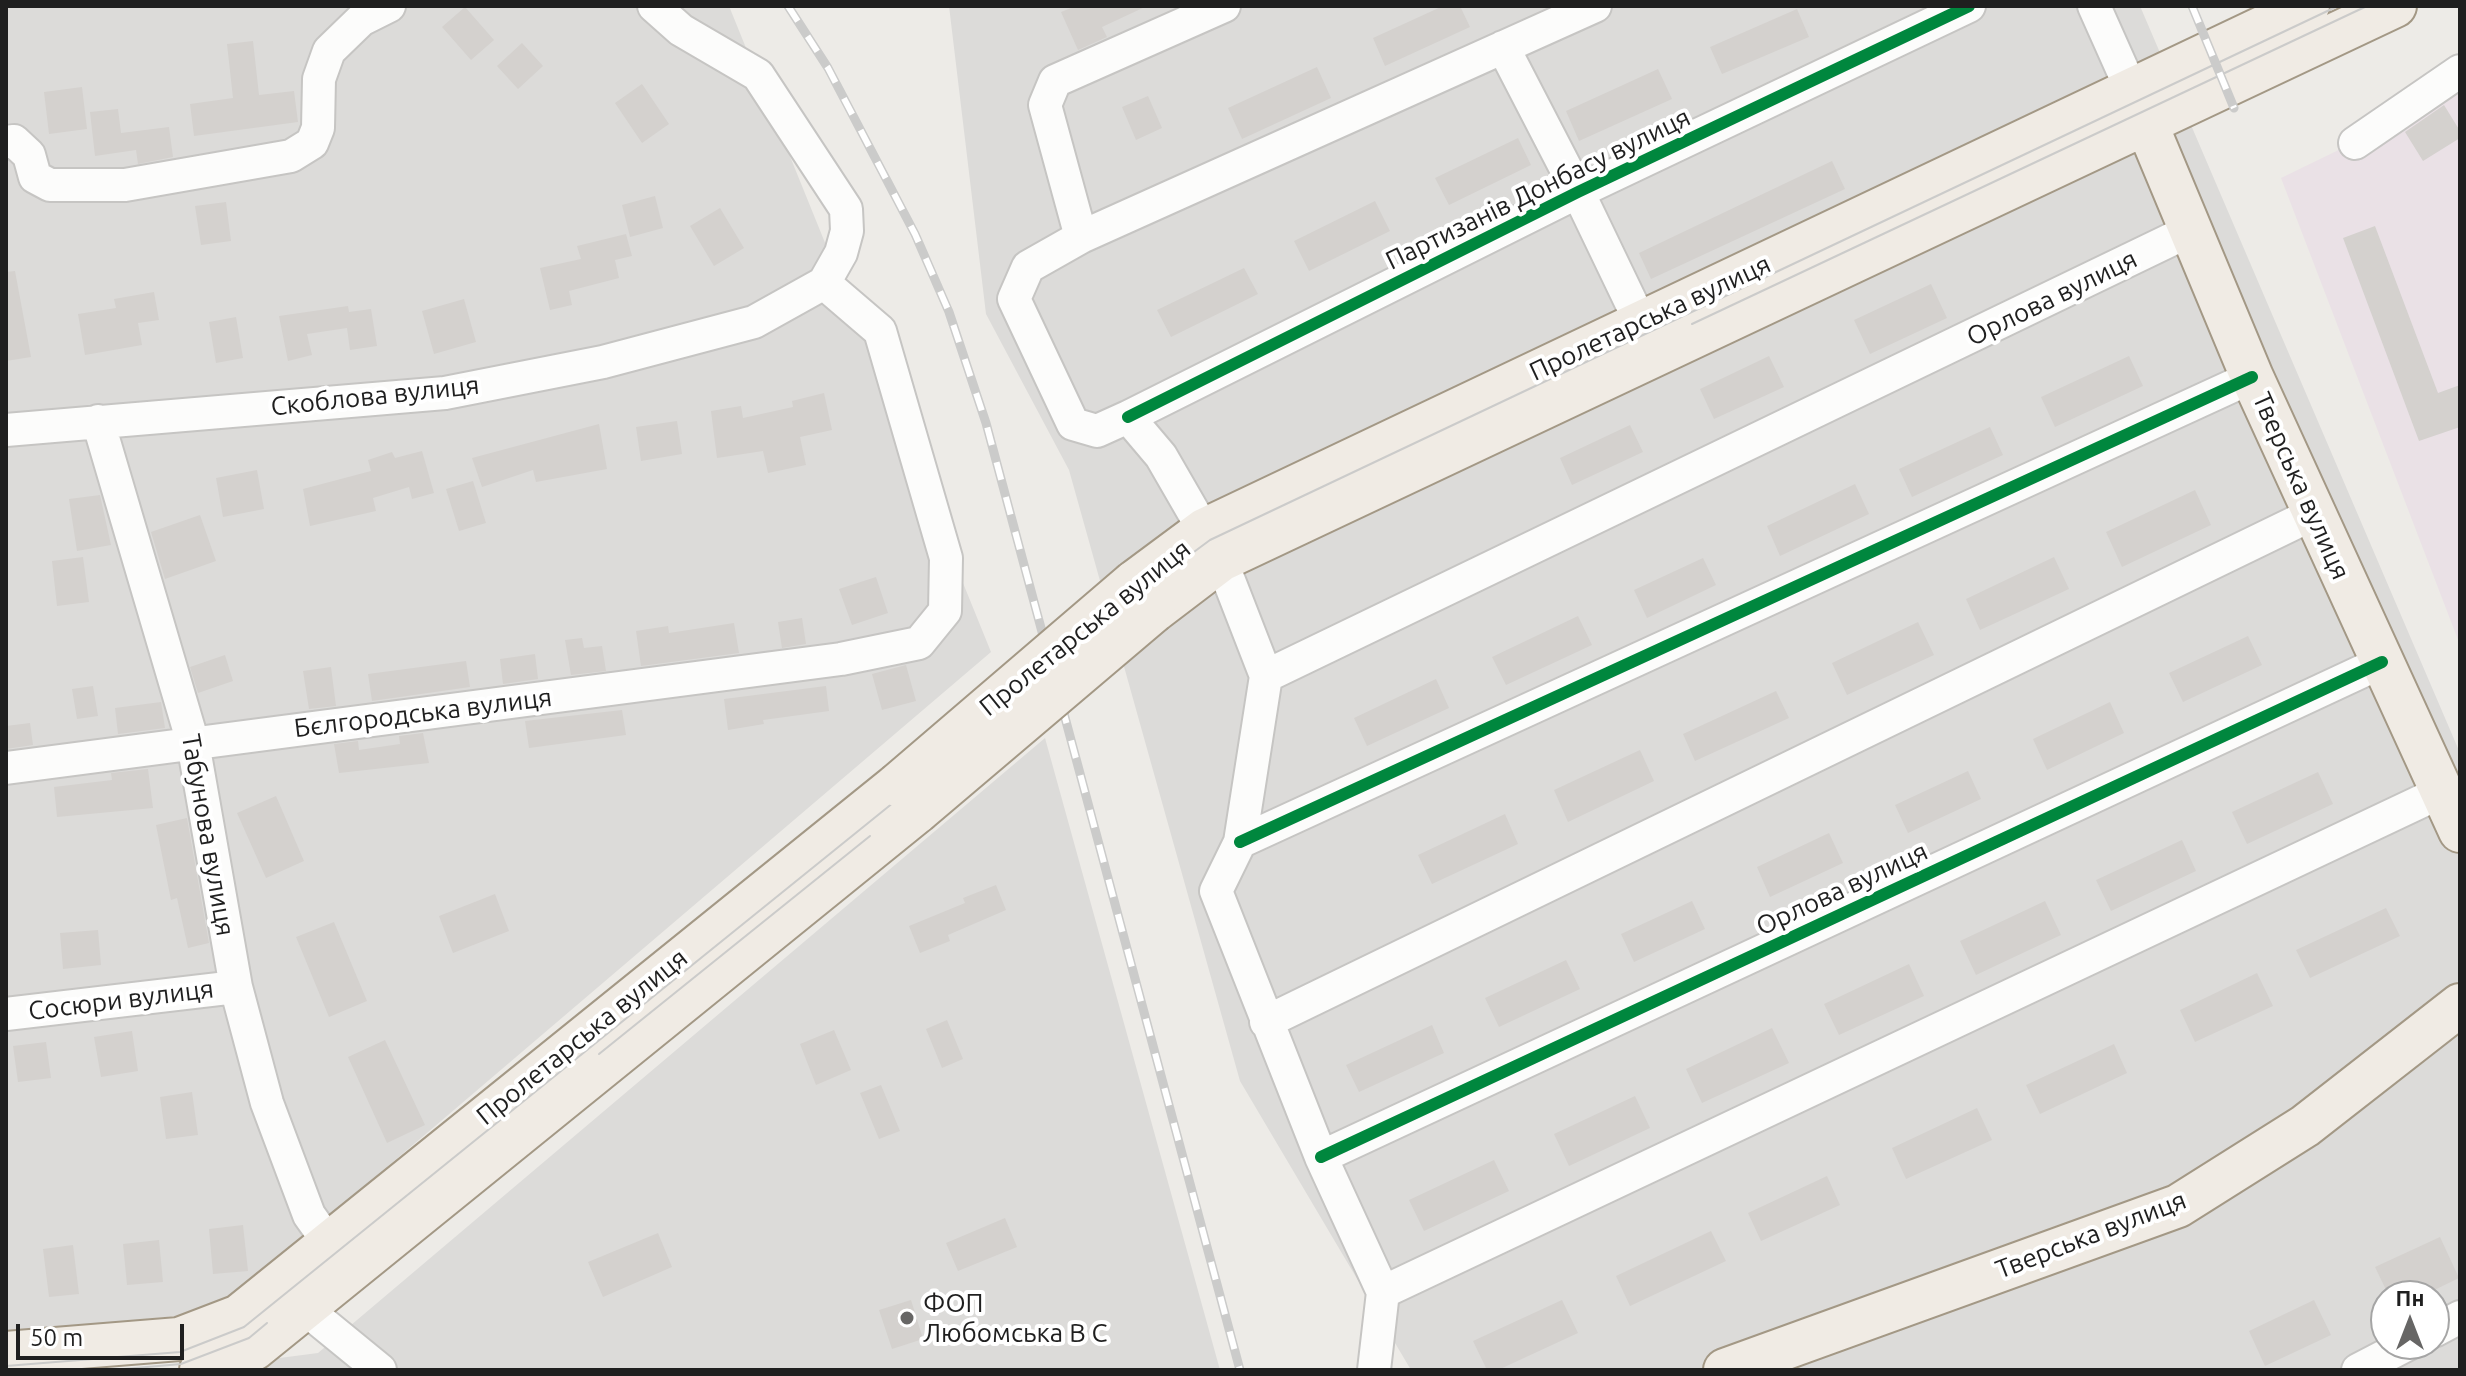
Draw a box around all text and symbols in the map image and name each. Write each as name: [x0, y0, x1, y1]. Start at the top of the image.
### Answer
street label: Партизанів Донбасу вулиця: [1381, 102, 1695, 276]
street label: Орлова вулиця: [1962, 243, 2142, 353]
street label: Пролетарська вулиця: [1524, 248, 1776, 388]
street label: Скоблова вулиця: [269, 370, 481, 422]
street label: Тверська вулиця: [2246, 388, 2356, 584]
street label: Пролетарська вулиця: [973, 533, 1197, 723]
street label: Бєлгородська вулиця: [292, 682, 554, 744]
street label: Табунова вулиця: [175, 731, 241, 939]
street label: Орлова вулиця: [1751, 836, 1933, 942]
street label: Пролетарська вулиця: [470, 942, 694, 1132]
street label: Сосюри вулиця: [27, 973, 215, 1027]
street label: Тверська вулиця: [1991, 1184, 2191, 1286]
north arrow: [2370, 1280, 2450, 1360]
text: Пн: [2396, 1285, 2424, 1310]
place label: ФОП Любомська В С: [923, 1287, 1108, 1348]
scale bar: [20, 1308, 188, 1358]
marker: ФОП Любомська В С: [898, 1309, 916, 1327]
text: 50 m: [30, 1324, 83, 1351]

